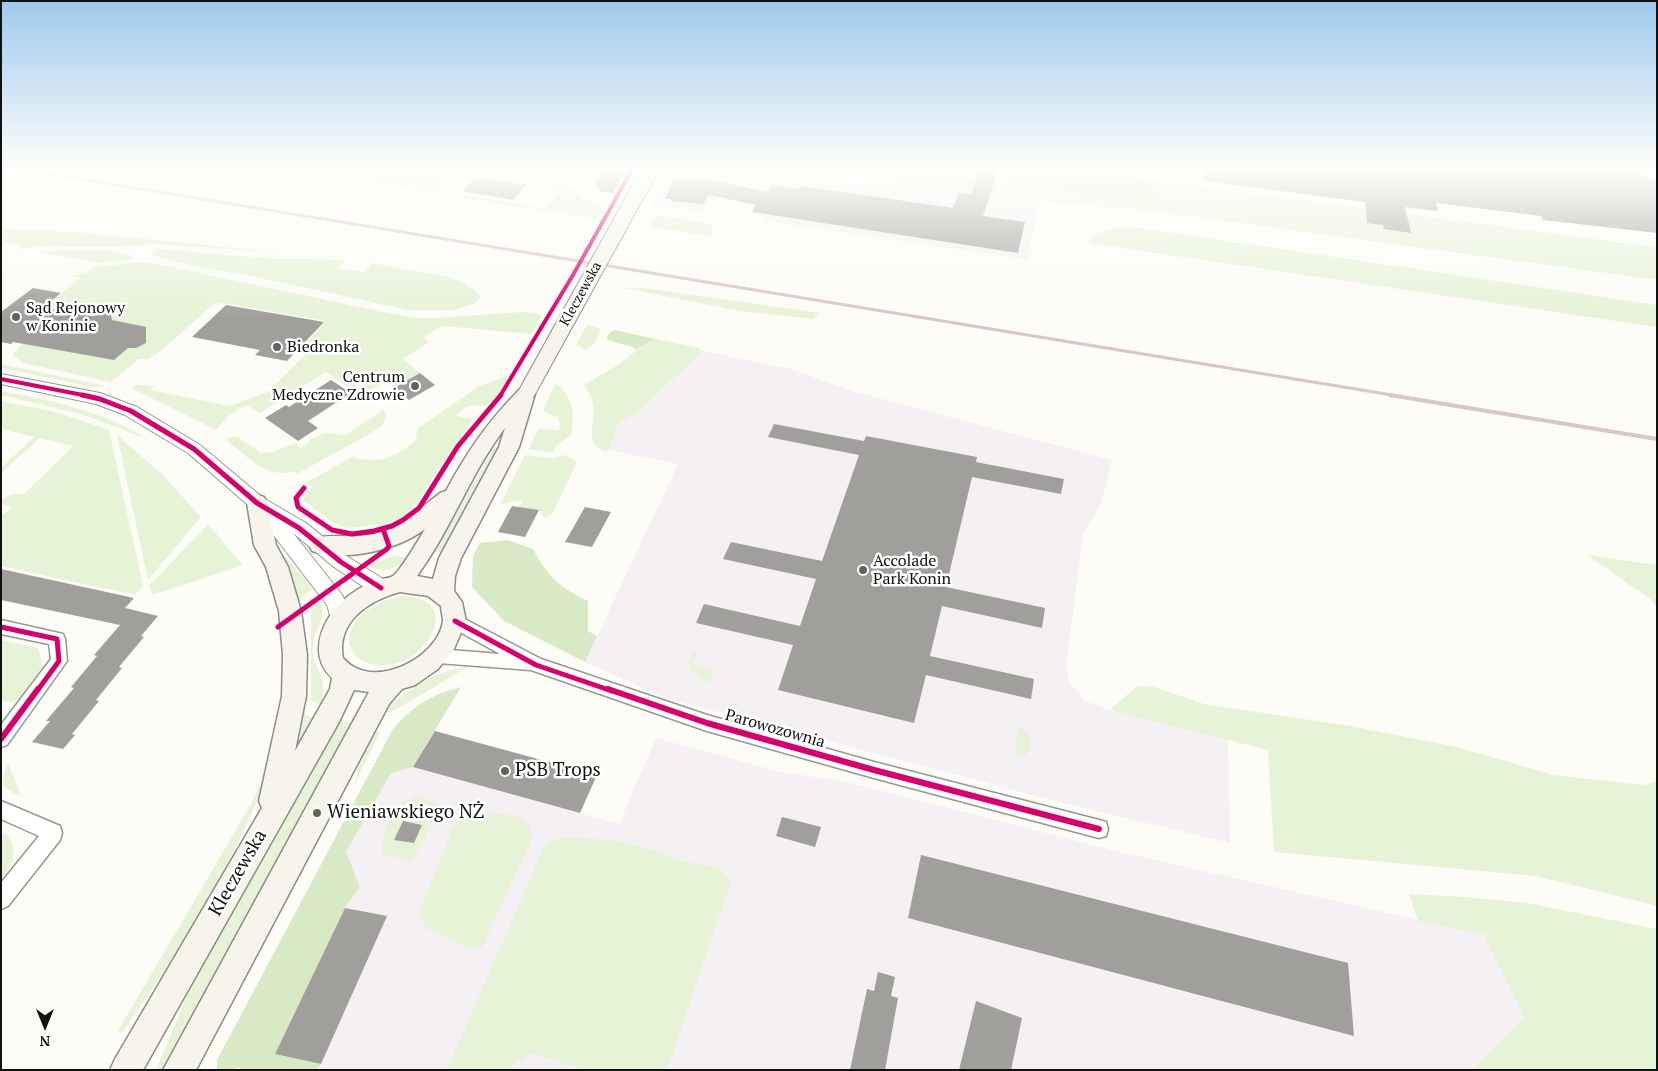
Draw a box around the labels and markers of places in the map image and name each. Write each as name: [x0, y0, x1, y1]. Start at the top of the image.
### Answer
place label: Sąd Rejonowy w Koninie: [26, 298, 125, 336]
marker: Sąd Rejonowy w Koninie: [10, 311, 22, 323]
place label: Biedronka: [287, 337, 359, 357]
marker: Biedronka: [271, 341, 283, 353]
place label: Centrum Medyczne Zdrowie: [272, 367, 405, 405]
marker: Centrum Medyczne Zdrowie: [409, 380, 421, 392]
place label: Accolade Park Konin: [873, 551, 951, 589]
marker: Accolade Park Konin: [857, 564, 869, 576]
place label: PSB Trops: [515, 760, 601, 782]
marker: PSB Trops: [499, 765, 511, 777]
place label: Wieniawskiego NŻ: [327, 802, 484, 824]
marker: Wieniawskiego NŻ: [311, 807, 323, 819]

